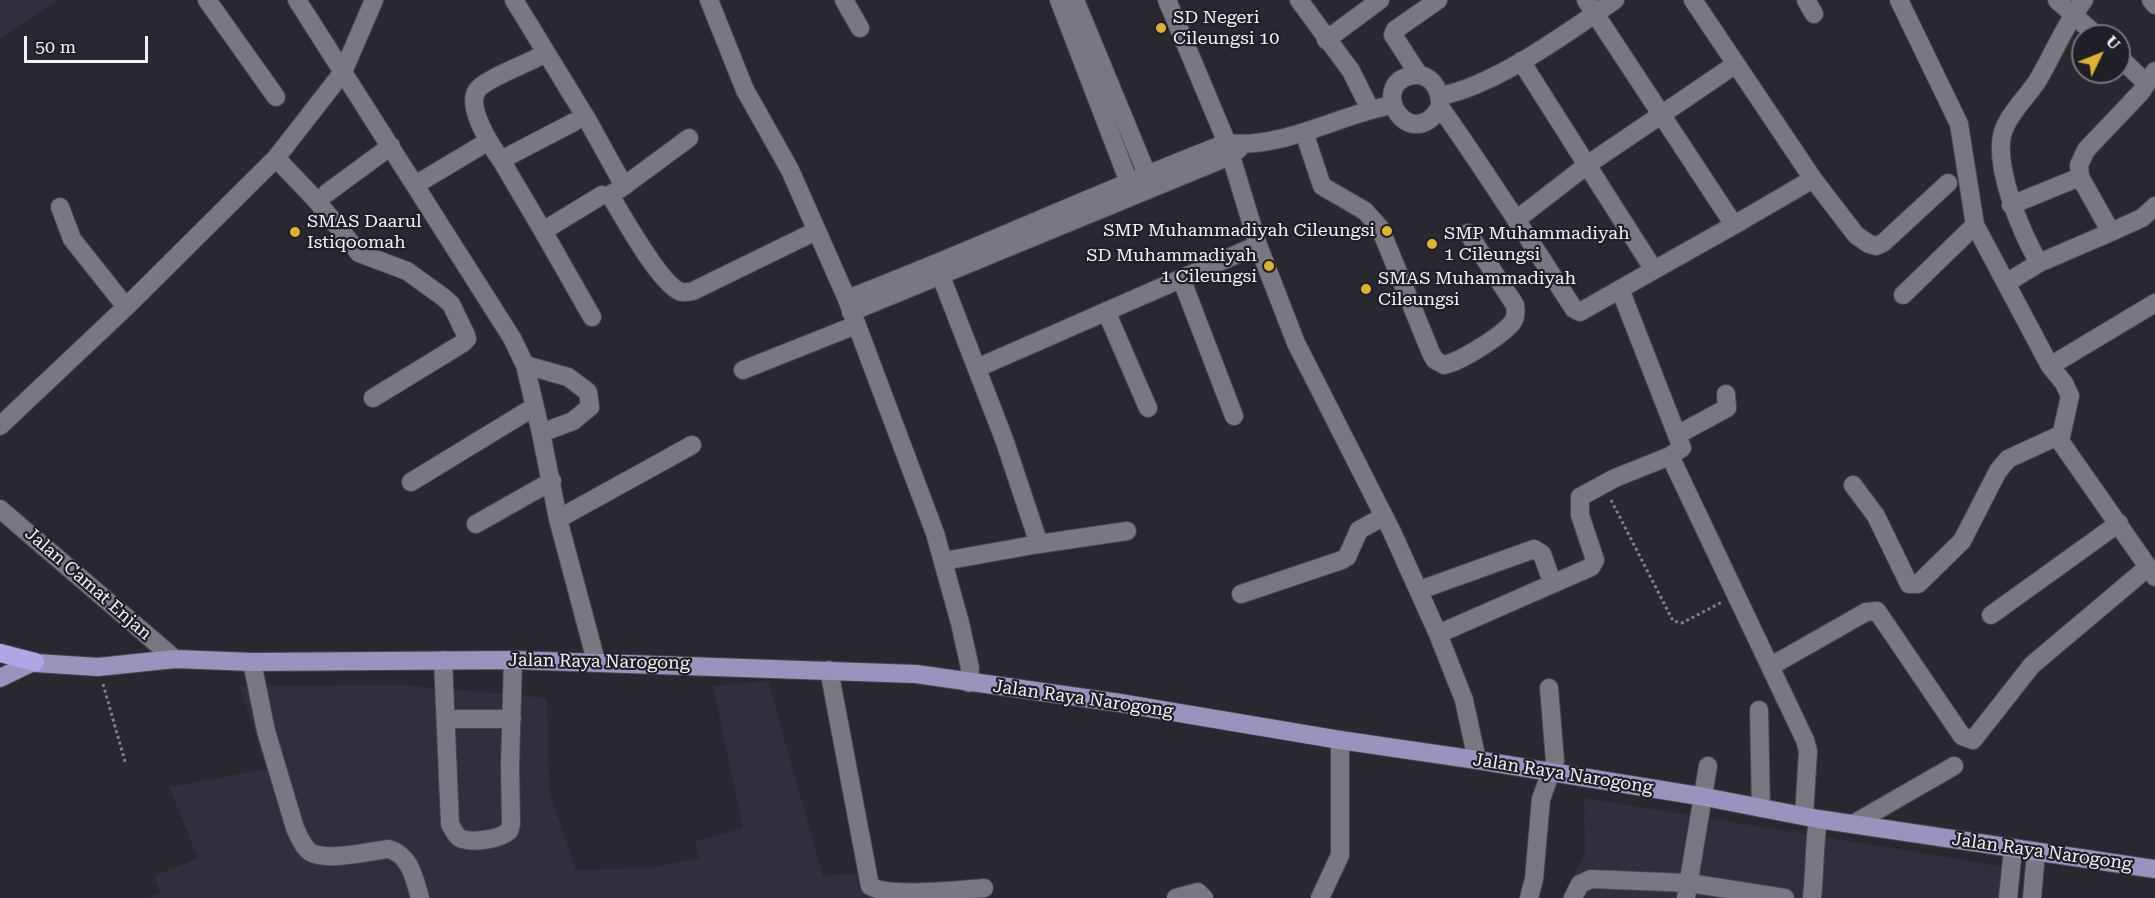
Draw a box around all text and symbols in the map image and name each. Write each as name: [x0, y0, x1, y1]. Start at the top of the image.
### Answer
place label: SD Negeri Cileungsi 10: [1173, 7, 1279, 50]
marker: SD Negeri Cileungsi 10: [1154, 21, 1168, 35]
scale bar: [27, 24, 152, 62]
north arrow: [2071, 24, 2131, 84]
text: U: [2102, 32, 2124, 54]
text: 50 m: [35, 36, 76, 57]
place label: SMAS Daarul Istiqoomah: [307, 211, 422, 254]
place label: SMP Muhammadiyah Cileungsi: [1103, 220, 1375, 242]
place label: SMP Muhammadiyah 1 Cileungsi: [1444, 223, 1630, 266]
marker: SMP Muhammadiyah Cileungsi: [1380, 224, 1394, 238]
marker: SMAS Daarul Istiqoomah: [288, 225, 302, 239]
marker: SMP Muhammadiyah 1 Cileungsi: [1425, 237, 1439, 251]
place label: SD Muhammadiyah 1 Cileungsi: [1086, 245, 1257, 288]
marker: SD Muhammadiyah 1 Cileungsi: [1262, 259, 1276, 273]
place label: SMAS Muhammadiyah Cileungsi: [1378, 268, 1576, 310]
marker: SMAS Muhammadiyah Cileungsi: [1359, 282, 1373, 296]
street label: Jalan Camat Enjan: [20, 523, 156, 645]
street label: Jalan Raya Narogong: [508, 650, 690, 674]
street label: Jalan Raya Narogong: [991, 676, 1175, 722]
street label: Jalan Raya Narogong: [1471, 749, 1655, 799]
street label: Jalan Raya Narogong: [1950, 829, 2134, 875]

